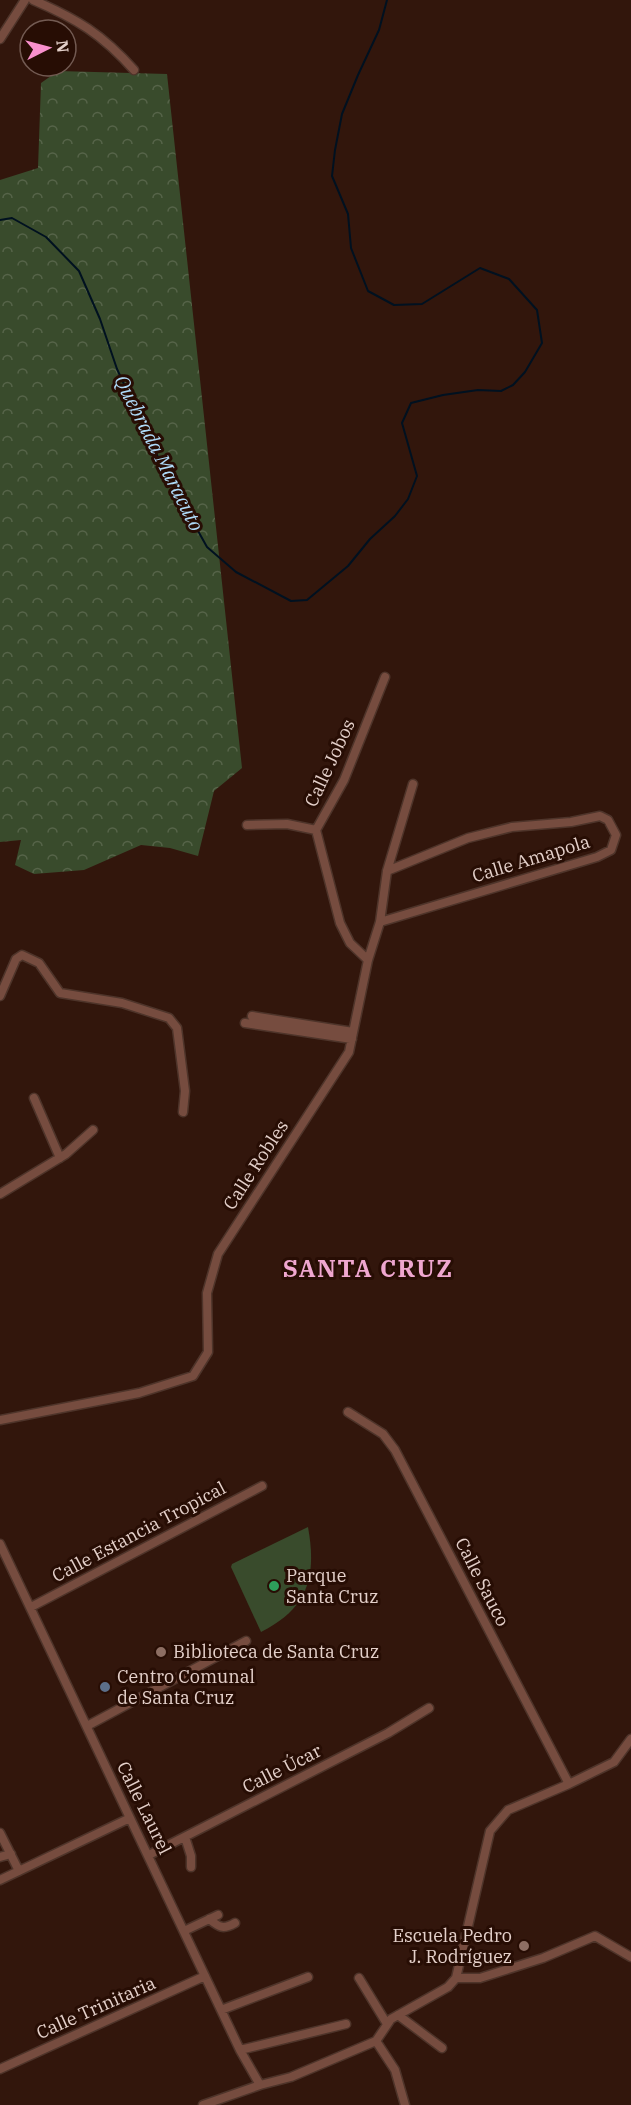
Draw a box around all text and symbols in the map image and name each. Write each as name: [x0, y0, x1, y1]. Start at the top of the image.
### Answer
north arrow: [18, 18, 78, 78]
text: N: [52, 39, 74, 54]
water label: Quebrada Maracuto: [108, 370, 211, 536]
street label: Calle Jobos: [299, 715, 360, 810]
street label: Calle Amapola: [469, 830, 593, 887]
street label: Calle Robles: [218, 1115, 293, 1214]
district label: SANTA CRUZ: [283, 1252, 453, 1284]
street label: Calle Estancia Tropical: [48, 1476, 230, 1587]
street label: Calle Sauco: [450, 1533, 515, 1630]
place label: Parque Santa Cruz: [286, 1564, 378, 1608]
marker: Parque Santa Cruz: [267, 1579, 281, 1593]
place label: Biblioteca de Santa Cruz: [173, 1640, 379, 1663]
marker: Biblioteca de Santa Cruz: [154, 1645, 168, 1659]
place label: Centro Comunal de Santa Cruz: [117, 1665, 255, 1709]
marker: Centro Comunal de Santa Cruz: [98, 1680, 112, 1694]
street label: Calle Úcar: [238, 1739, 325, 1798]
street label: Calle Laurel: [112, 1758, 177, 1858]
place label: Escuela Pedro J. Rodríguez: [392, 1924, 512, 1968]
marker: Escuela Pedro J. Rodríguez: [517, 1939, 531, 1953]
street label: Calle Trinitaria: [33, 1971, 159, 2044]

